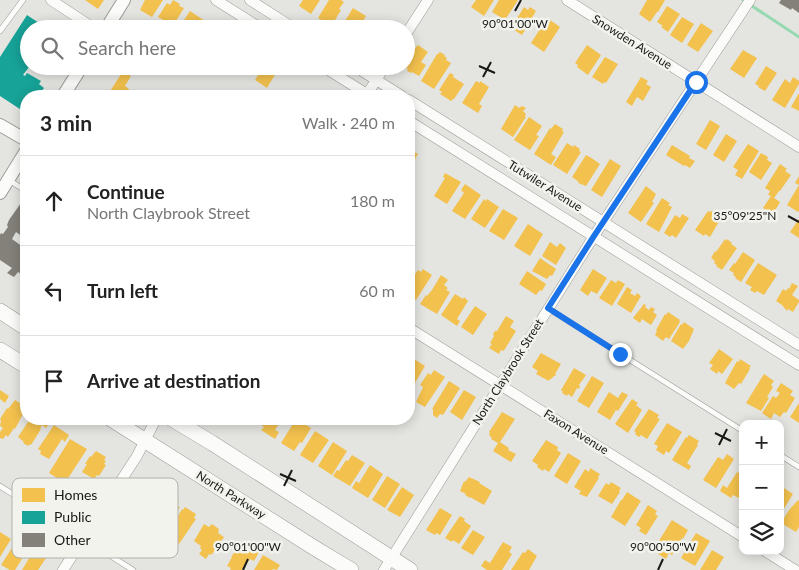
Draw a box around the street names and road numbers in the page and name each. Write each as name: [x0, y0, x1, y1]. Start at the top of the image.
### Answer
street label: Snowden Avenue: [590, 11, 675, 72]
street label: Tutwiler Avenue: [505, 157, 585, 214]
street label: North Claybrook Street: [469, 315, 547, 428]
street label: Faxon Avenue: [541, 406, 611, 457]
street label: North Parkway: [194, 467, 269, 522]

